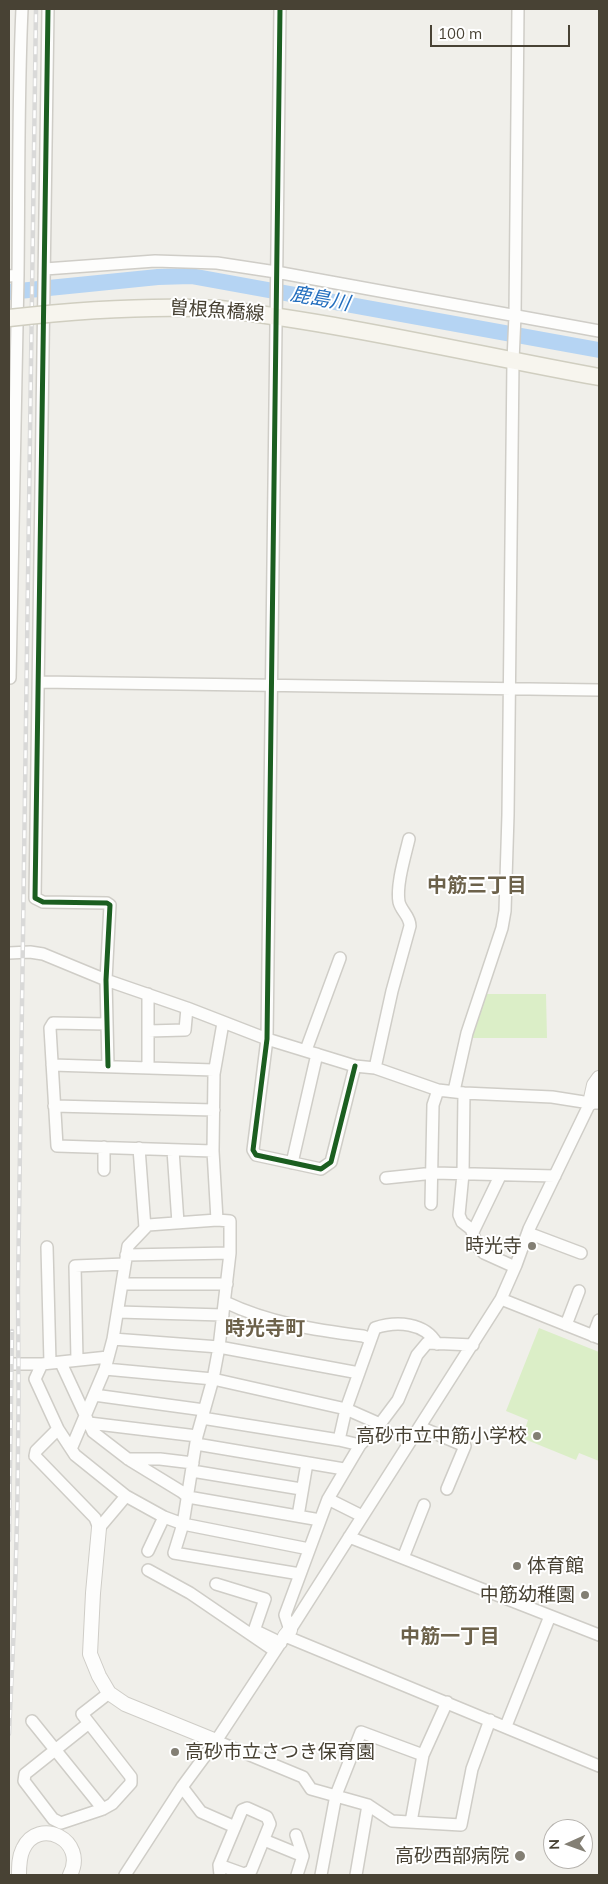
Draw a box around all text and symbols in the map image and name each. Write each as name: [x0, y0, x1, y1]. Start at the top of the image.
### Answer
scale bar: [433, 15, 573, 47]
text: 100 m: [438, 24, 482, 43]
water label: 鹿島川: [288, 282, 352, 316]
street label: 曽根魚橋線: [169, 296, 265, 326]
district label: 中筋三丁目: [427, 874, 527, 898]
place label: 時光寺: [465, 1235, 522, 1257]
marker: 時光寺: [526, 1240, 538, 1252]
district label: 時光寺町: [225, 1317, 305, 1341]
place label: 高砂市立中筋小学校: [356, 1425, 527, 1447]
marker: 高砂市立中筋小学校: [531, 1430, 543, 1442]
place label: 体育館: [527, 1555, 584, 1577]
marker: 体育館: [511, 1560, 523, 1572]
place label: 中筋幼稚園: [480, 1584, 575, 1606]
marker: 中筋幼稚園: [579, 1589, 591, 1601]
district label: 中筋一丁目: [400, 1625, 500, 1649]
place label: 高砂市立さつき保育園: [185, 1741, 375, 1763]
marker: 高砂市立さつき保育園: [169, 1746, 181, 1758]
north arrow: [543, 1819, 593, 1869]
text: N: [545, 1839, 563, 1850]
place label: 高砂西部病院: [395, 1845, 509, 1867]
marker: 高砂西部病院: [513, 1849, 527, 1863]

